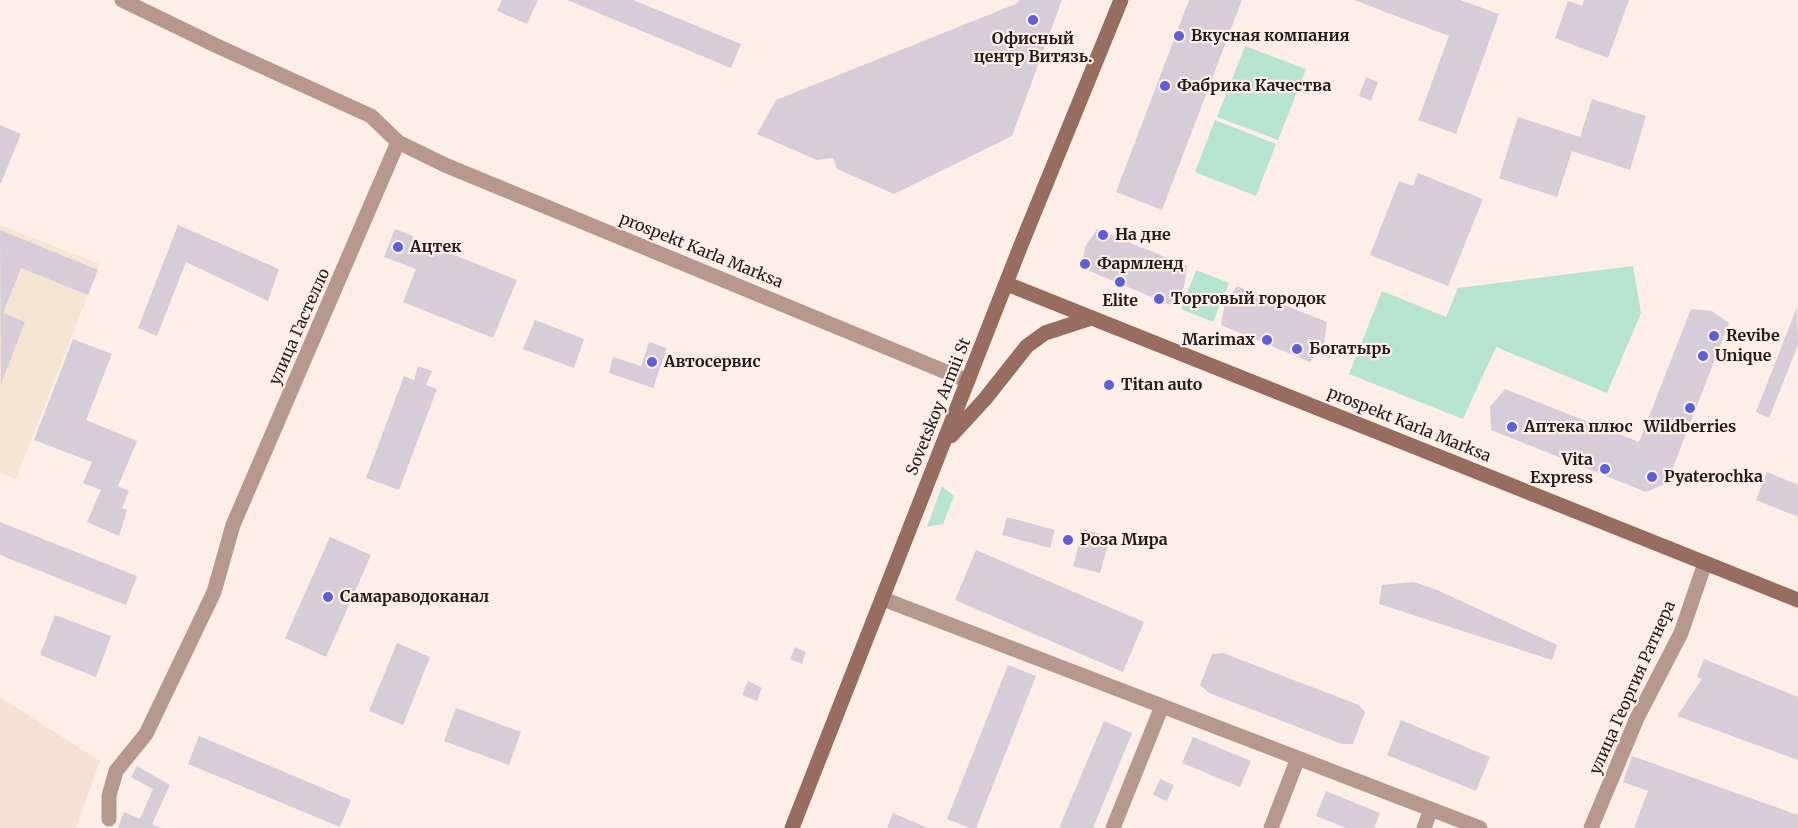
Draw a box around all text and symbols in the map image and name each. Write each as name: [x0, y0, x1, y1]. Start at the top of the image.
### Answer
marker: Офисный центр Витязь.: [1026, 13, 1040, 27]
place label: Вкусная компания: [1191, 26, 1350, 46]
place label: Офисный центр Витязь.: [974, 29, 1092, 67]
marker: Вкусная компания: [1172, 29, 1186, 43]
place label: Фабрика Качества: [1177, 76, 1331, 96]
marker: Фабрика Качества: [1158, 79, 1172, 93]
street label: prospekt Karla Marksa: [616, 209, 786, 293]
place label: На дне: [1115, 225, 1171, 245]
marker: На дне: [1096, 228, 1110, 242]
place label: Ацтек: [410, 237, 462, 257]
marker: Ацтек: [391, 240, 405, 254]
place label: Фармленд: [1097, 254, 1184, 274]
marker: Фармленд: [1078, 257, 1092, 271]
street label: улица Гастелло: [266, 266, 334, 388]
marker: Elite: [1113, 275, 1127, 289]
place label: Торговый городок: [1171, 289, 1326, 309]
place label: Elite: [1102, 291, 1138, 311]
marker: Торговый городок: [1152, 292, 1166, 306]
place label: Revibe: [1726, 326, 1780, 346]
marker: Revibe: [1707, 329, 1721, 343]
place label: Marimax: [1182, 330, 1255, 350]
marker: Marimax: [1260, 333, 1274, 347]
street label: Sovetskoy Armii St: [903, 336, 975, 478]
place label: Богатырь: [1309, 339, 1390, 359]
marker: Богатырь: [1290, 342, 1304, 356]
place label: Unique: [1715, 346, 1771, 366]
marker: Unique: [1696, 349, 1710, 363]
place label: Автосервис: [664, 352, 761, 372]
marker: Автосервис: [645, 355, 659, 369]
place label: Titan auto: [1121, 375, 1202, 395]
marker: Titan auto: [1102, 378, 1116, 392]
street label: prospekt Karla Marksa: [1324, 383, 1494, 467]
marker: Wildberries: [1683, 401, 1697, 415]
place label: Аптека плюс: [1524, 417, 1633, 437]
place label: Wildberries: [1644, 417, 1736, 437]
marker: Аптека плюс: [1505, 420, 1519, 434]
place label: Vita Express: [1530, 450, 1593, 488]
marker: Vita Express: [1598, 462, 1612, 476]
place label: Pyaterochka: [1664, 467, 1763, 487]
marker: Pyaterochka: [1645, 470, 1659, 484]
place label: Роза Мира: [1080, 530, 1168, 550]
marker: Роза Мира: [1061, 533, 1075, 547]
place label: Самараводоканал: [340, 587, 489, 607]
marker: Самараводоканал: [321, 590, 335, 604]
street label: улица Георгия Ратнера: [1586, 598, 1680, 778]

